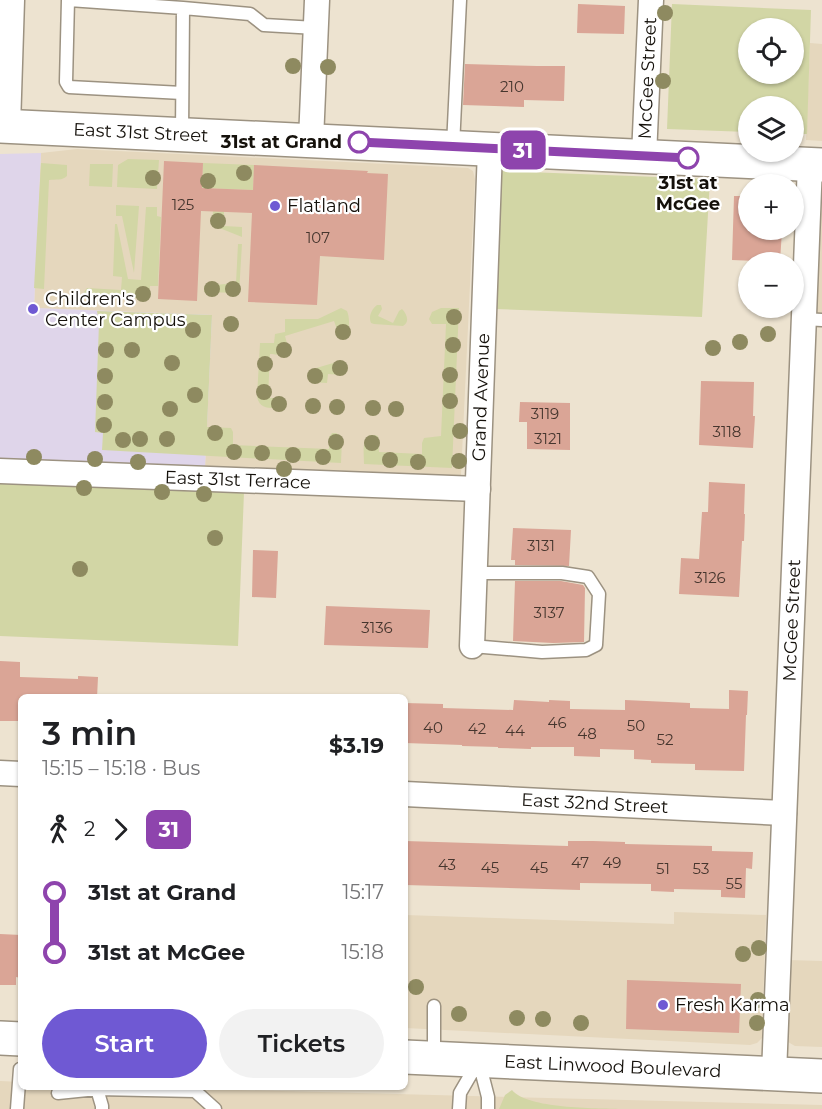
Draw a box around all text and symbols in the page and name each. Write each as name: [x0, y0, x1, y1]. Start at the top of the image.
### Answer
street label: McGee Street: [634, 17, 661, 140]
map controls: [738, 18, 804, 318]
button: locate: [738, 18, 804, 84]
house number: 210: [500, 77, 524, 96]
button: layers: [738, 96, 804, 162]
street label: East 31st Street: [73, 118, 209, 147]
line badge: 31: [496, 130, 550, 170]
place label: 31st at Grand: [220, 131, 342, 153]
marker: 31st at Grand: [348, 131, 370, 153]
text: 31: [513, 138, 533, 163]
marker: 31st at McGee: [677, 147, 699, 169]
place label: 31st at McGee: [656, 172, 720, 215]
button: +: [738, 174, 804, 240]
house number: 125: [172, 195, 194, 214]
place label: Flatland: [287, 195, 361, 217]
marker: Flatland: [268, 199, 282, 213]
house number: 107: [306, 228, 330, 247]
button: −: [738, 252, 804, 318]
place label: Children's Center Campus: [45, 288, 186, 331]
marker: Children's Center Campus: [26, 302, 40, 316]
street label: Grand Avenue: [468, 333, 494, 462]
house number: 3119: [531, 404, 559, 423]
house number: 3118: [713, 422, 741, 441]
house number: 3121: [534, 429, 562, 448]
street label: East 31st Terrace: [164, 466, 311, 494]
house number: 3131: [527, 536, 555, 555]
street label: McGee Street: [779, 559, 805, 682]
house number: 3126: [694, 568, 726, 587]
house number: 3137: [534, 603, 565, 622]
house number: 3136: [361, 618, 393, 637]
text: 3 min: [42, 713, 137, 753]
house number: 46: [547, 713, 567, 732]
house number: 50: [627, 716, 645, 735]
house number: 40: [423, 718, 443, 737]
house number: 42: [468, 719, 486, 738]
house number: 44: [505, 721, 525, 740]
house number: 48: [577, 724, 597, 743]
house number: 52: [657, 730, 673, 749]
text: $3.19: [329, 732, 384, 759]
text: 15:15 – 15:18 · Bus: [42, 756, 200, 780]
street label: East 32nd Street: [521, 789, 669, 818]
icon: walk: [42, 813, 75, 846]
icon: forward: [104, 813, 137, 846]
text: 2: [84, 817, 95, 841]
text: 31: [158, 817, 179, 842]
house number: 47: [571, 853, 589, 872]
house number: 49: [603, 853, 621, 872]
house number: 43: [438, 855, 456, 874]
house number: 45: [481, 858, 499, 877]
house number: 45: [530, 858, 548, 877]
house number: 51: [656, 859, 670, 878]
house number: 53: [693, 859, 709, 878]
house number: 55: [726, 874, 742, 893]
text: 31st at Grand: [88, 879, 236, 906]
text: 15:17: [342, 880, 384, 904]
text: 31st at McGee: [88, 939, 245, 966]
text: 15:18: [341, 940, 384, 964]
place label: Fresh Karma: [675, 994, 790, 1016]
marker: Fresh Karma: [656, 998, 670, 1012]
button: Start: [42, 1009, 207, 1078]
button: Tickets: [219, 1009, 384, 1078]
street label: East Linwood Boulevard: [504, 1051, 722, 1082]

